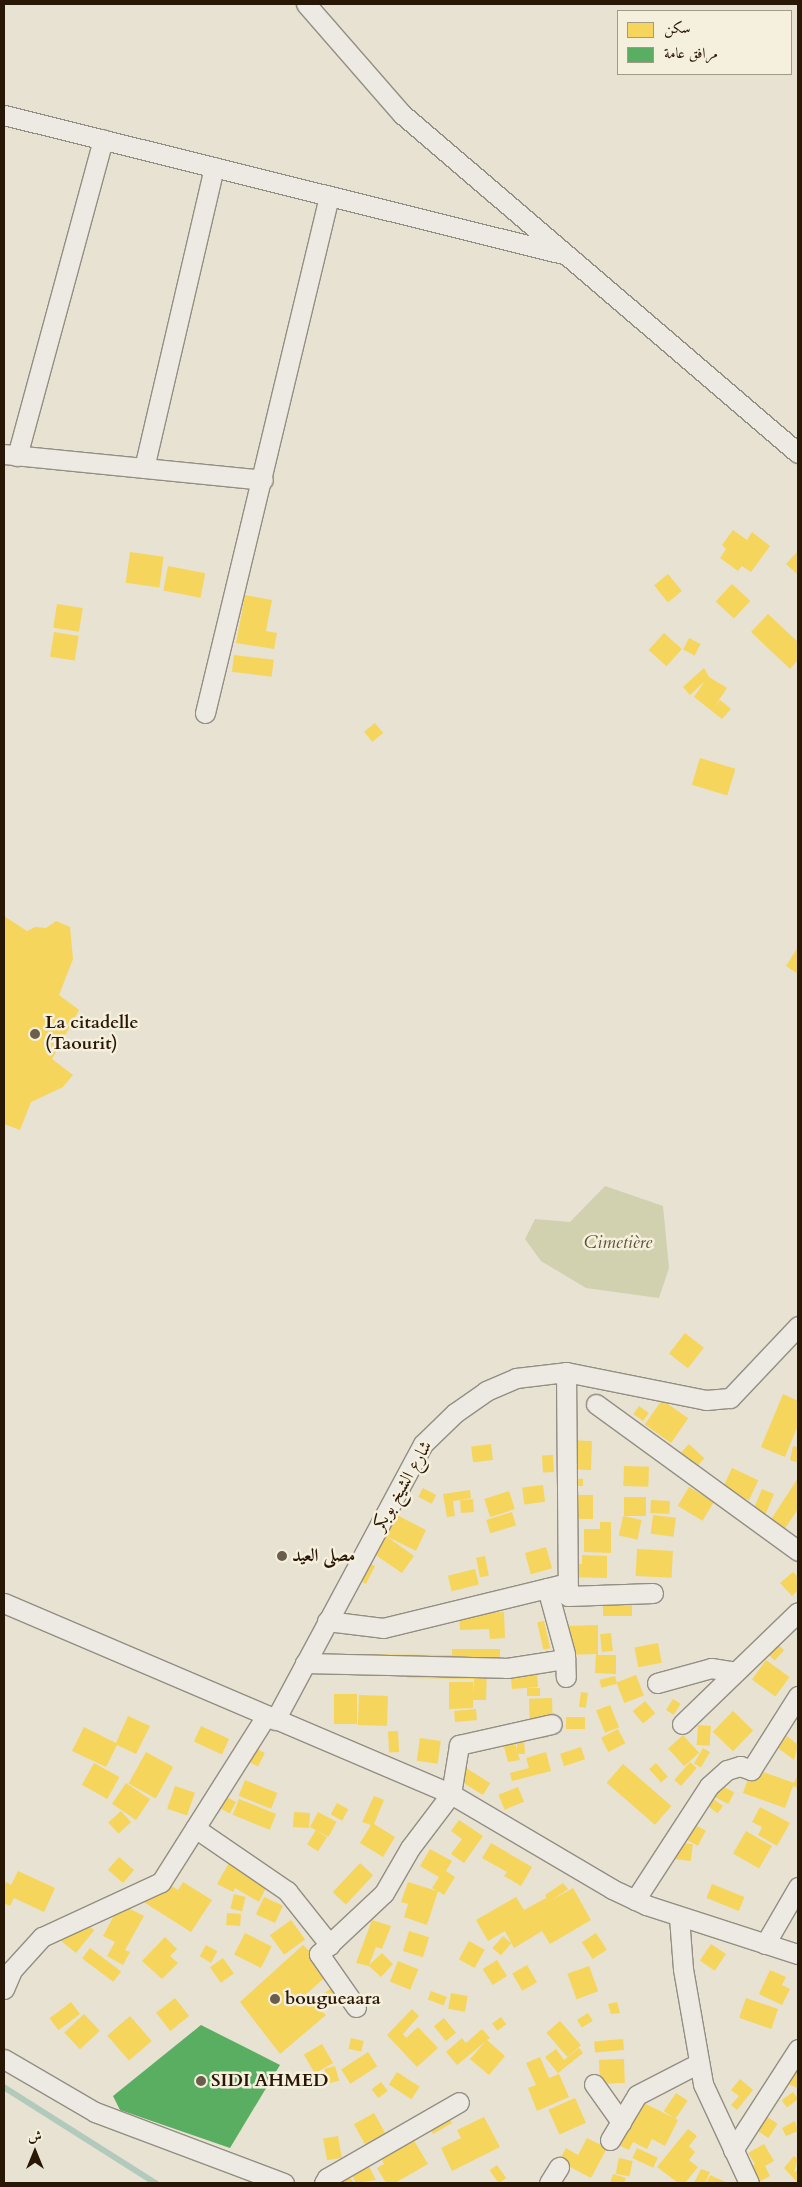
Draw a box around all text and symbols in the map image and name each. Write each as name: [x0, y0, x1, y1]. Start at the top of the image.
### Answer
legend: [617, 10, 792, 75]
text: سكن: [664, 18, 691, 38]
text: مرافق عامة: [664, 43, 718, 63]
place label: La citadelle (Taourit): [45, 1013, 138, 1056]
marker: La citadelle (Taourit): [29, 1028, 41, 1040]
park label: Cimetière: [584, 1232, 652, 1254]
street label: شارع الشيخ بوبكر: [369, 1437, 437, 1535]
place label: مصلى العيد: [292, 1545, 355, 1567]
marker: مصلى العيد: [276, 1550, 288, 1562]
place label: bougueaara: [285, 1988, 381, 2010]
marker: bougueaara: [269, 1993, 281, 2005]
place label: SIDI AHMED: [211, 2070, 328, 2092]
marker: SIDI AHMED: [195, 2075, 207, 2087]
north arrow: [10, 2127, 60, 2177]
text: ش: [28, 2127, 42, 2146]

